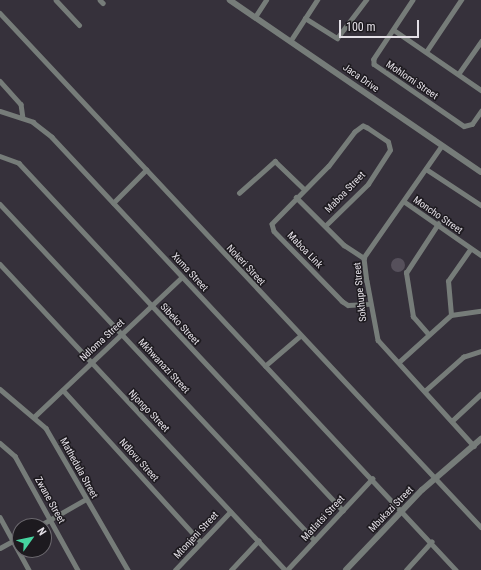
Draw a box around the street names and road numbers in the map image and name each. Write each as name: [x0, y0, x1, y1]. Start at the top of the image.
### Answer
street label: Mohlomi Street: [384, 58, 440, 102]
street label: Jaca Drive: [341, 61, 381, 95]
street label: Maboa Street: [322, 169, 368, 215]
street label: Moncho Street: [411, 194, 465, 236]
street label: Maboa Link: [285, 229, 325, 271]
street label: Nokeri Street: [224, 242, 268, 288]
street label: Xuma Street: [169, 250, 211, 294]
street label: Sokhupe Street: [351, 262, 369, 322]
street label: Sibeko Street: [158, 301, 202, 347]
street label: Ndloma Street: [77, 316, 127, 364]
street label: Mkhwanazi Street: [136, 336, 192, 396]
street label: Njongo Street: [126, 387, 172, 435]
street label: Mathedula Street: [57, 436, 101, 500]
street label: Ndlovu Street: [117, 436, 161, 484]
street label: Zwane Street: [32, 475, 68, 525]
street label: Mbukazi Street: [366, 484, 416, 534]
street label: Matlatsi Street: [299, 493, 347, 543]
street label: Mtonjeni Street: [171, 509, 221, 561]

